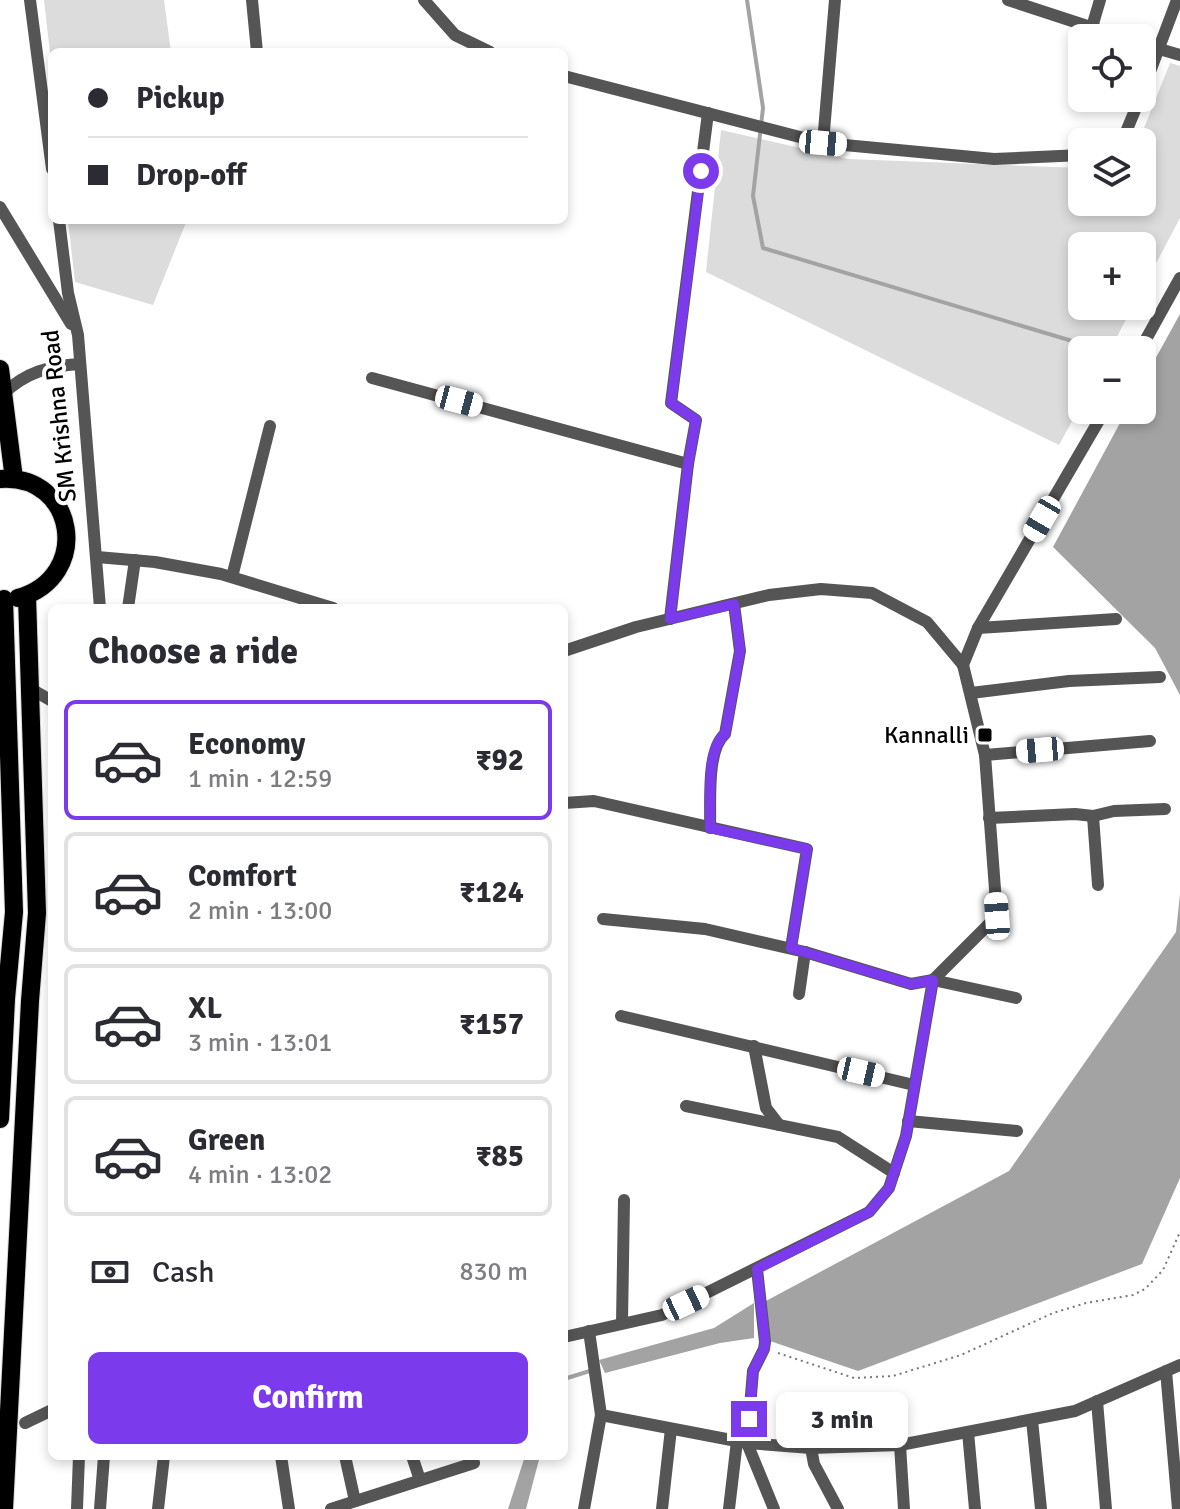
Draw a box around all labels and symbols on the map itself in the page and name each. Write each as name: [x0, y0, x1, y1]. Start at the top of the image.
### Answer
car: [798, 129, 848, 157]
route start: [683, 153, 719, 189]
street label: SM Krishna Road: [35, 328, 83, 504]
car: [433, 383, 485, 419]
car: [1020, 492, 1064, 546]
place label: Kannalli: [884, 720, 969, 750]
marker: Kannalli: [976, 726, 994, 744]
car: [1015, 736, 1065, 764]
car: [983, 891, 1011, 941]
car: [835, 1055, 887, 1089]
car: [659, 1282, 713, 1324]
callout: 3 min: [777, 1391, 909, 1447]
route end: [731, 1401, 767, 1437]

